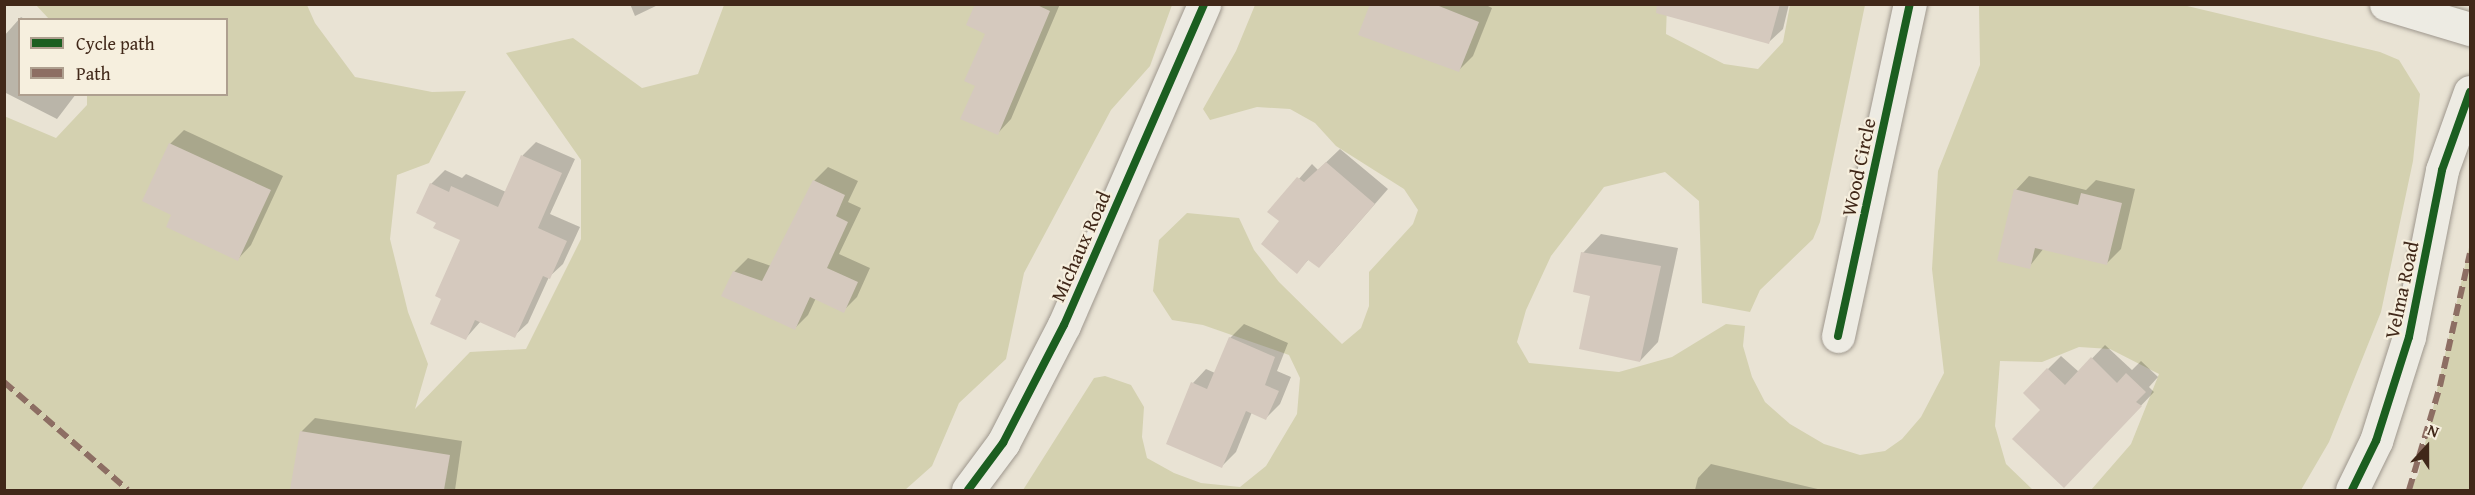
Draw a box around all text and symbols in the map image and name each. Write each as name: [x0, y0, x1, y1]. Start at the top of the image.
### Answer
legend: [18, 18, 228, 96]
text: Cycle path: [76, 30, 155, 57]
text: Path: [76, 60, 111, 87]
street label: Wood Circle: [1836, 116, 1880, 218]
street label: Michaux Road: [1045, 187, 1115, 305]
street label: Velma Road: [2379, 239, 2423, 341]
north arrow: [2397, 417, 2457, 477]
text: N: [2424, 417, 2443, 443]

